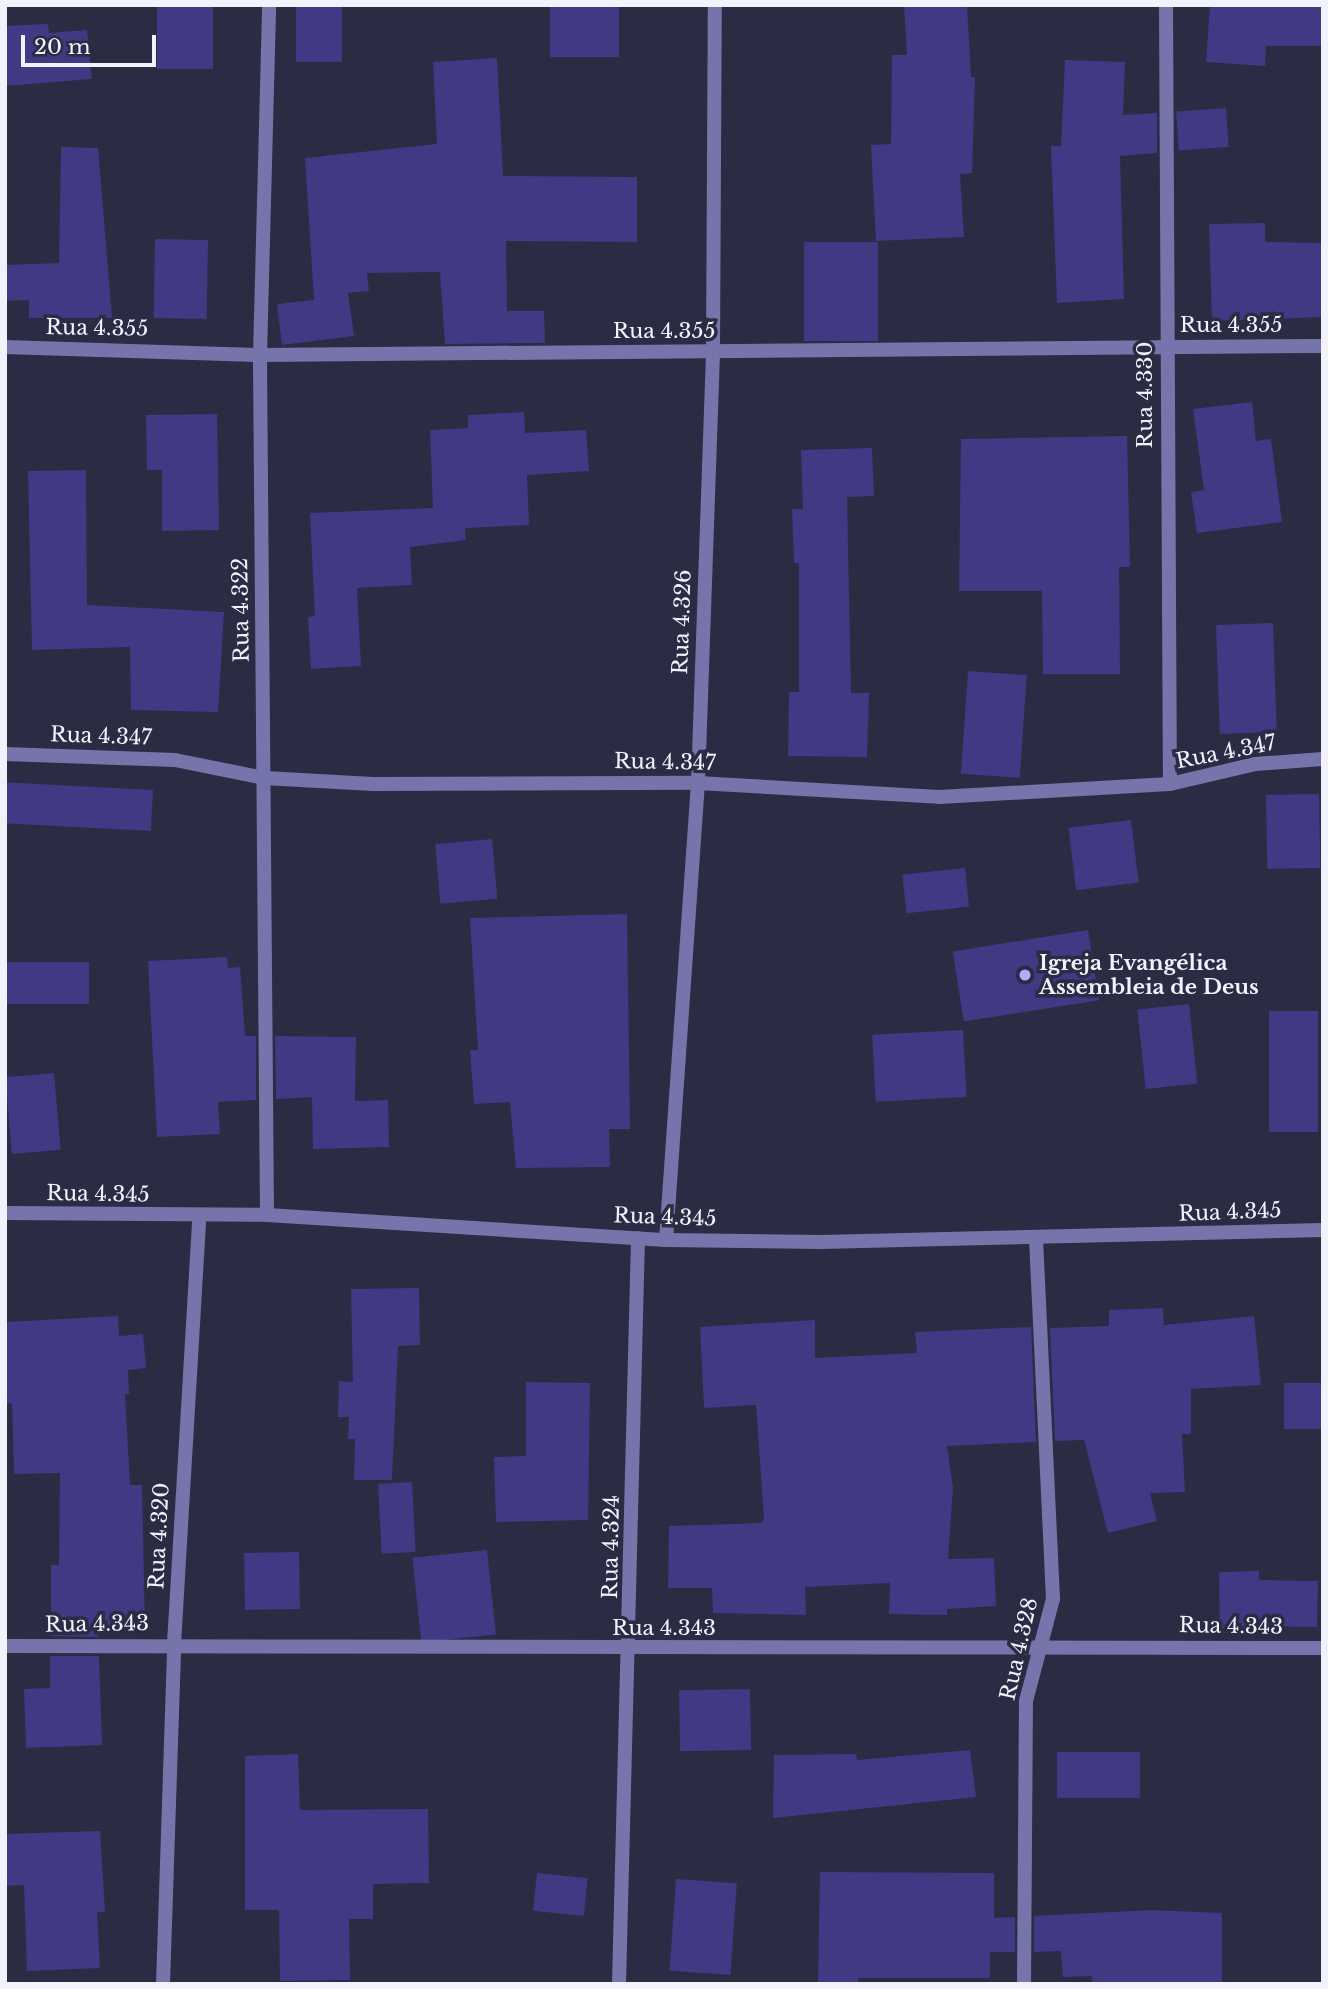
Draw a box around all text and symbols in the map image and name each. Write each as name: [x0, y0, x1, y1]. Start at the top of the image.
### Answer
scale bar: [24, 21, 159, 65]
text: 20 m: [34, 34, 91, 60]
street label: Rua 4.355: [1180, 312, 1282, 338]
street label: Rua 4.355: [45, 315, 149, 341]
street label: Rua 4.355: [613, 318, 715, 344]
street label: Rua 4.330: [1132, 342, 1158, 448]
street label: Rua 4.322: [227, 557, 255, 663]
street label: Rua 4.326: [668, 569, 696, 675]
street label: Rua 4.347: [50, 722, 152, 750]
street label: Rua 4.347: [1174, 730, 1278, 774]
street label: Rua 4.347: [614, 749, 716, 775]
place label: Igreja Evangélica Assembleia de Deus: [1039, 950, 1259, 1000]
marker: Igreja Evangélica Assembleia de Deus: [1017, 967, 1033, 983]
street label: Rua 4.345: [46, 1181, 150, 1207]
street label: Rua 4.345: [1178, 1198, 1282, 1226]
street label: Rua 4.345: [613, 1203, 717, 1231]
street label: Rua 4.320: [144, 1482, 174, 1590]
street label: Rua 4.324: [597, 1495, 625, 1599]
street label: Rua 4.328: [995, 1595, 1043, 1703]
street label: Rua 4.343: [45, 1610, 149, 1638]
street label: Rua 4.343: [1179, 1612, 1283, 1640]
street label: Rua 4.343: [612, 1615, 716, 1641]

